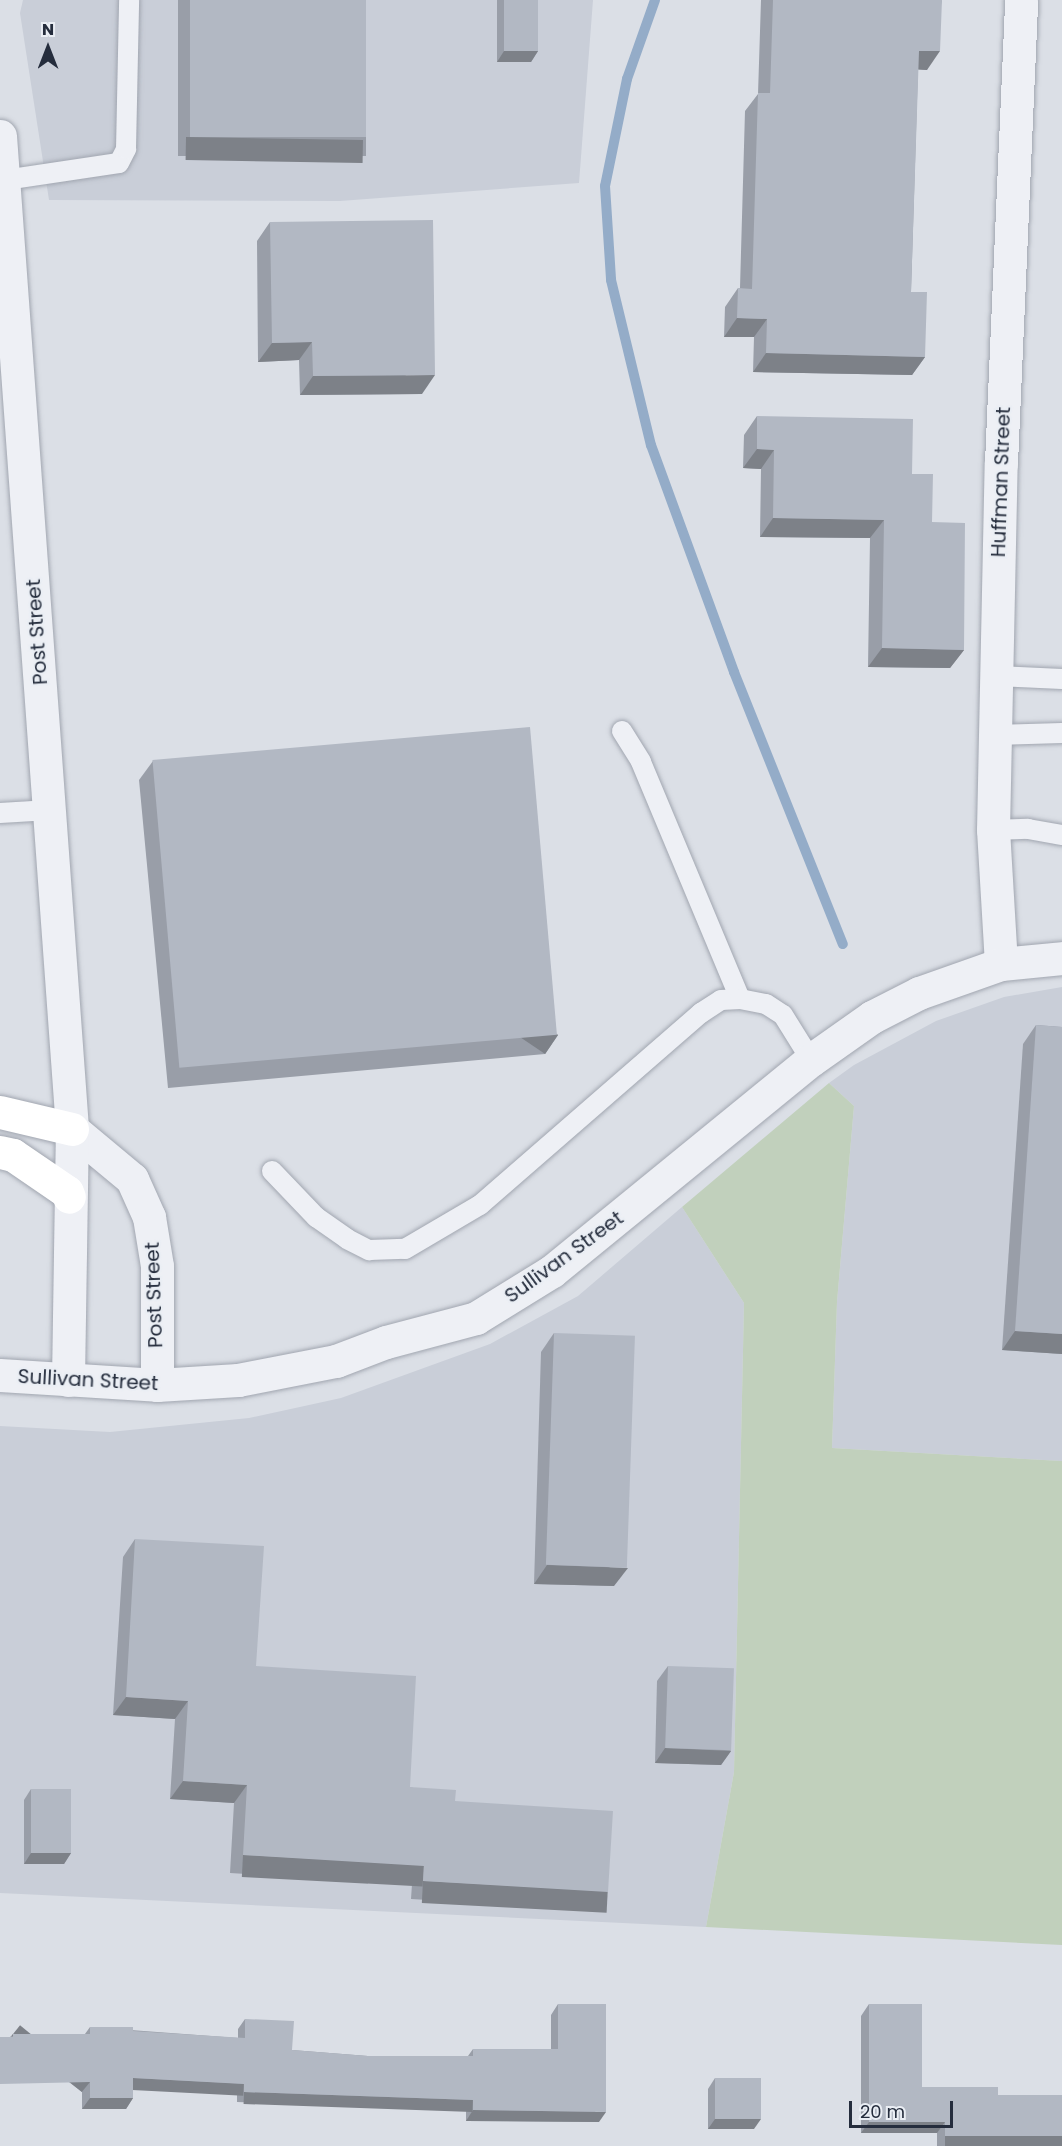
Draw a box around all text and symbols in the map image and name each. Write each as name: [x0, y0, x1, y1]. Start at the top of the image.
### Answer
north arrow: [18, 18, 78, 78]
text: N: [42, 18, 54, 41]
street label: Huffman Street: [986, 406, 1016, 558]
street label: Post Street: [21, 578, 53, 686]
street label: Sullivan Street: [500, 1206, 628, 1308]
street label: Post Street: [140, 1242, 168, 1348]
street label: Sullivan Street: [17, 1364, 159, 1396]
scale bar: [852, 2089, 956, 2127]
text: 20 m: [860, 2099, 905, 2124]

